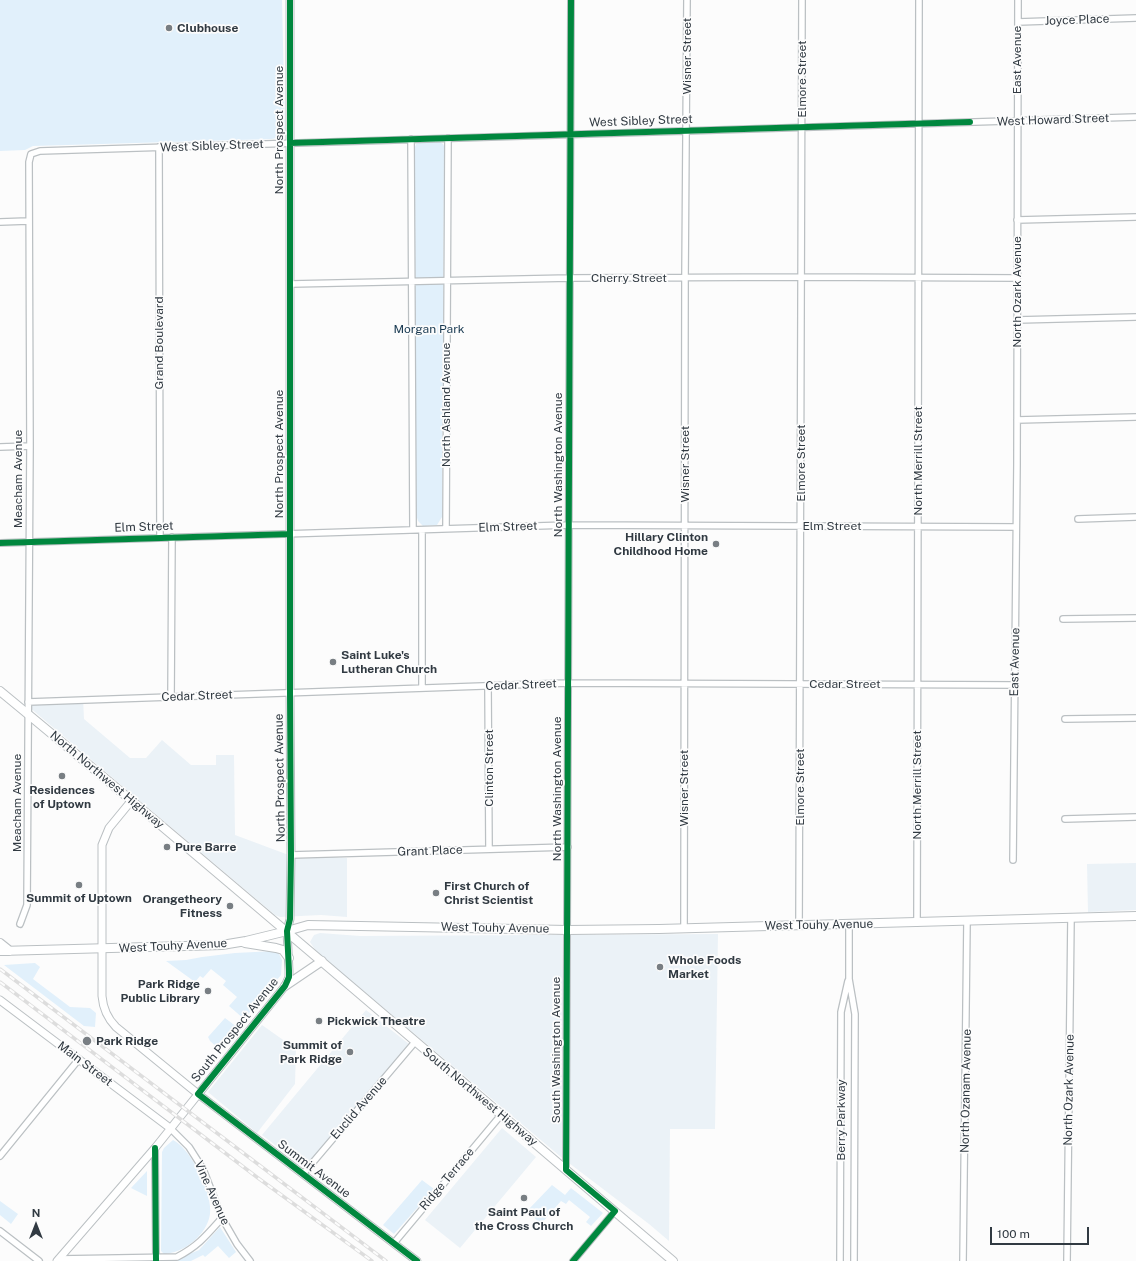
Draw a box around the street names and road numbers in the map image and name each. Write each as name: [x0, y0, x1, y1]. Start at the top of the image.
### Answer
street label: Joyce Place: [1044, 12, 1110, 28]
street label: Wisner Street: [680, 18, 694, 94]
street label: East Avenue: [1010, 26, 1024, 94]
street label: Elmore Street: [795, 40, 809, 118]
street label: North Prospect Avenue: [272, 66, 286, 194]
street label: West Howard Street: [997, 111, 1109, 129]
street label: West Sibley Street: [589, 112, 693, 130]
street label: West Sibley Street: [160, 137, 264, 155]
street label: North Ozark Avenue: [1010, 236, 1024, 348]
street label: Cherry Street: [591, 271, 667, 285]
street label: Grand Boulevard: [152, 296, 166, 390]
street label: North Ashland Avenue: [439, 343, 453, 467]
street label: North Prospect Avenue: [272, 390, 286, 518]
street label: North Washington Avenue: [551, 392, 565, 538]
street label: North Merrill Street: [911, 406, 925, 516]
street label: Elmore Street: [794, 424, 808, 502]
street label: Wisner Street: [678, 426, 692, 502]
street label: Meacham Avenue: [11, 430, 25, 528]
street label: Elm Street: [114, 519, 174, 535]
street label: Elm Street: [478, 519, 538, 535]
street label: Elm Street: [802, 519, 862, 533]
street label: East Avenue: [1007, 628, 1023, 696]
street label: Cedar Street: [485, 677, 557, 693]
street label: Cedar Street: [809, 677, 881, 691]
street label: Cedar Street: [161, 688, 233, 704]
street label: North Prospect Avenue: [272, 713, 288, 843]
street label: North Washington Avenue: [550, 716, 564, 862]
street label: North Northwest Highway: [47, 728, 167, 832]
street label: Clinton Street: [482, 729, 496, 807]
street label: North Merrill Street: [910, 730, 924, 840]
street label: Elmore Street: [793, 748, 807, 826]
street label: Wisner Street: [677, 750, 691, 826]
street label: Meacham Avenue: [10, 754, 24, 852]
street label: Grant Place: [397, 843, 463, 859]
street label: West Touhy Avenue: [765, 917, 873, 933]
street label: West Touhy Avenue: [441, 920, 549, 936]
street label: West Touhy Avenue: [118, 936, 228, 956]
street label: South Prospect Avenue: [188, 975, 282, 1085]
street label: South Washington Avenue: [549, 977, 563, 1123]
street label: North Ozanam Avenue: [958, 1029, 974, 1153]
street label: North Ozark Avenue: [1061, 1034, 1077, 1146]
street label: Main Street: [55, 1039, 115, 1089]
street label: South Northwest Highway: [420, 1045, 540, 1149]
street label: Euclid Avenue: [328, 1074, 390, 1142]
street label: Berry Parkway: [834, 1079, 848, 1161]
street label: Summit Avenue: [275, 1137, 353, 1201]
street label: Ridge Terrace: [417, 1145, 477, 1213]
street label: Vine Avenue: [191, 1159, 233, 1227]

